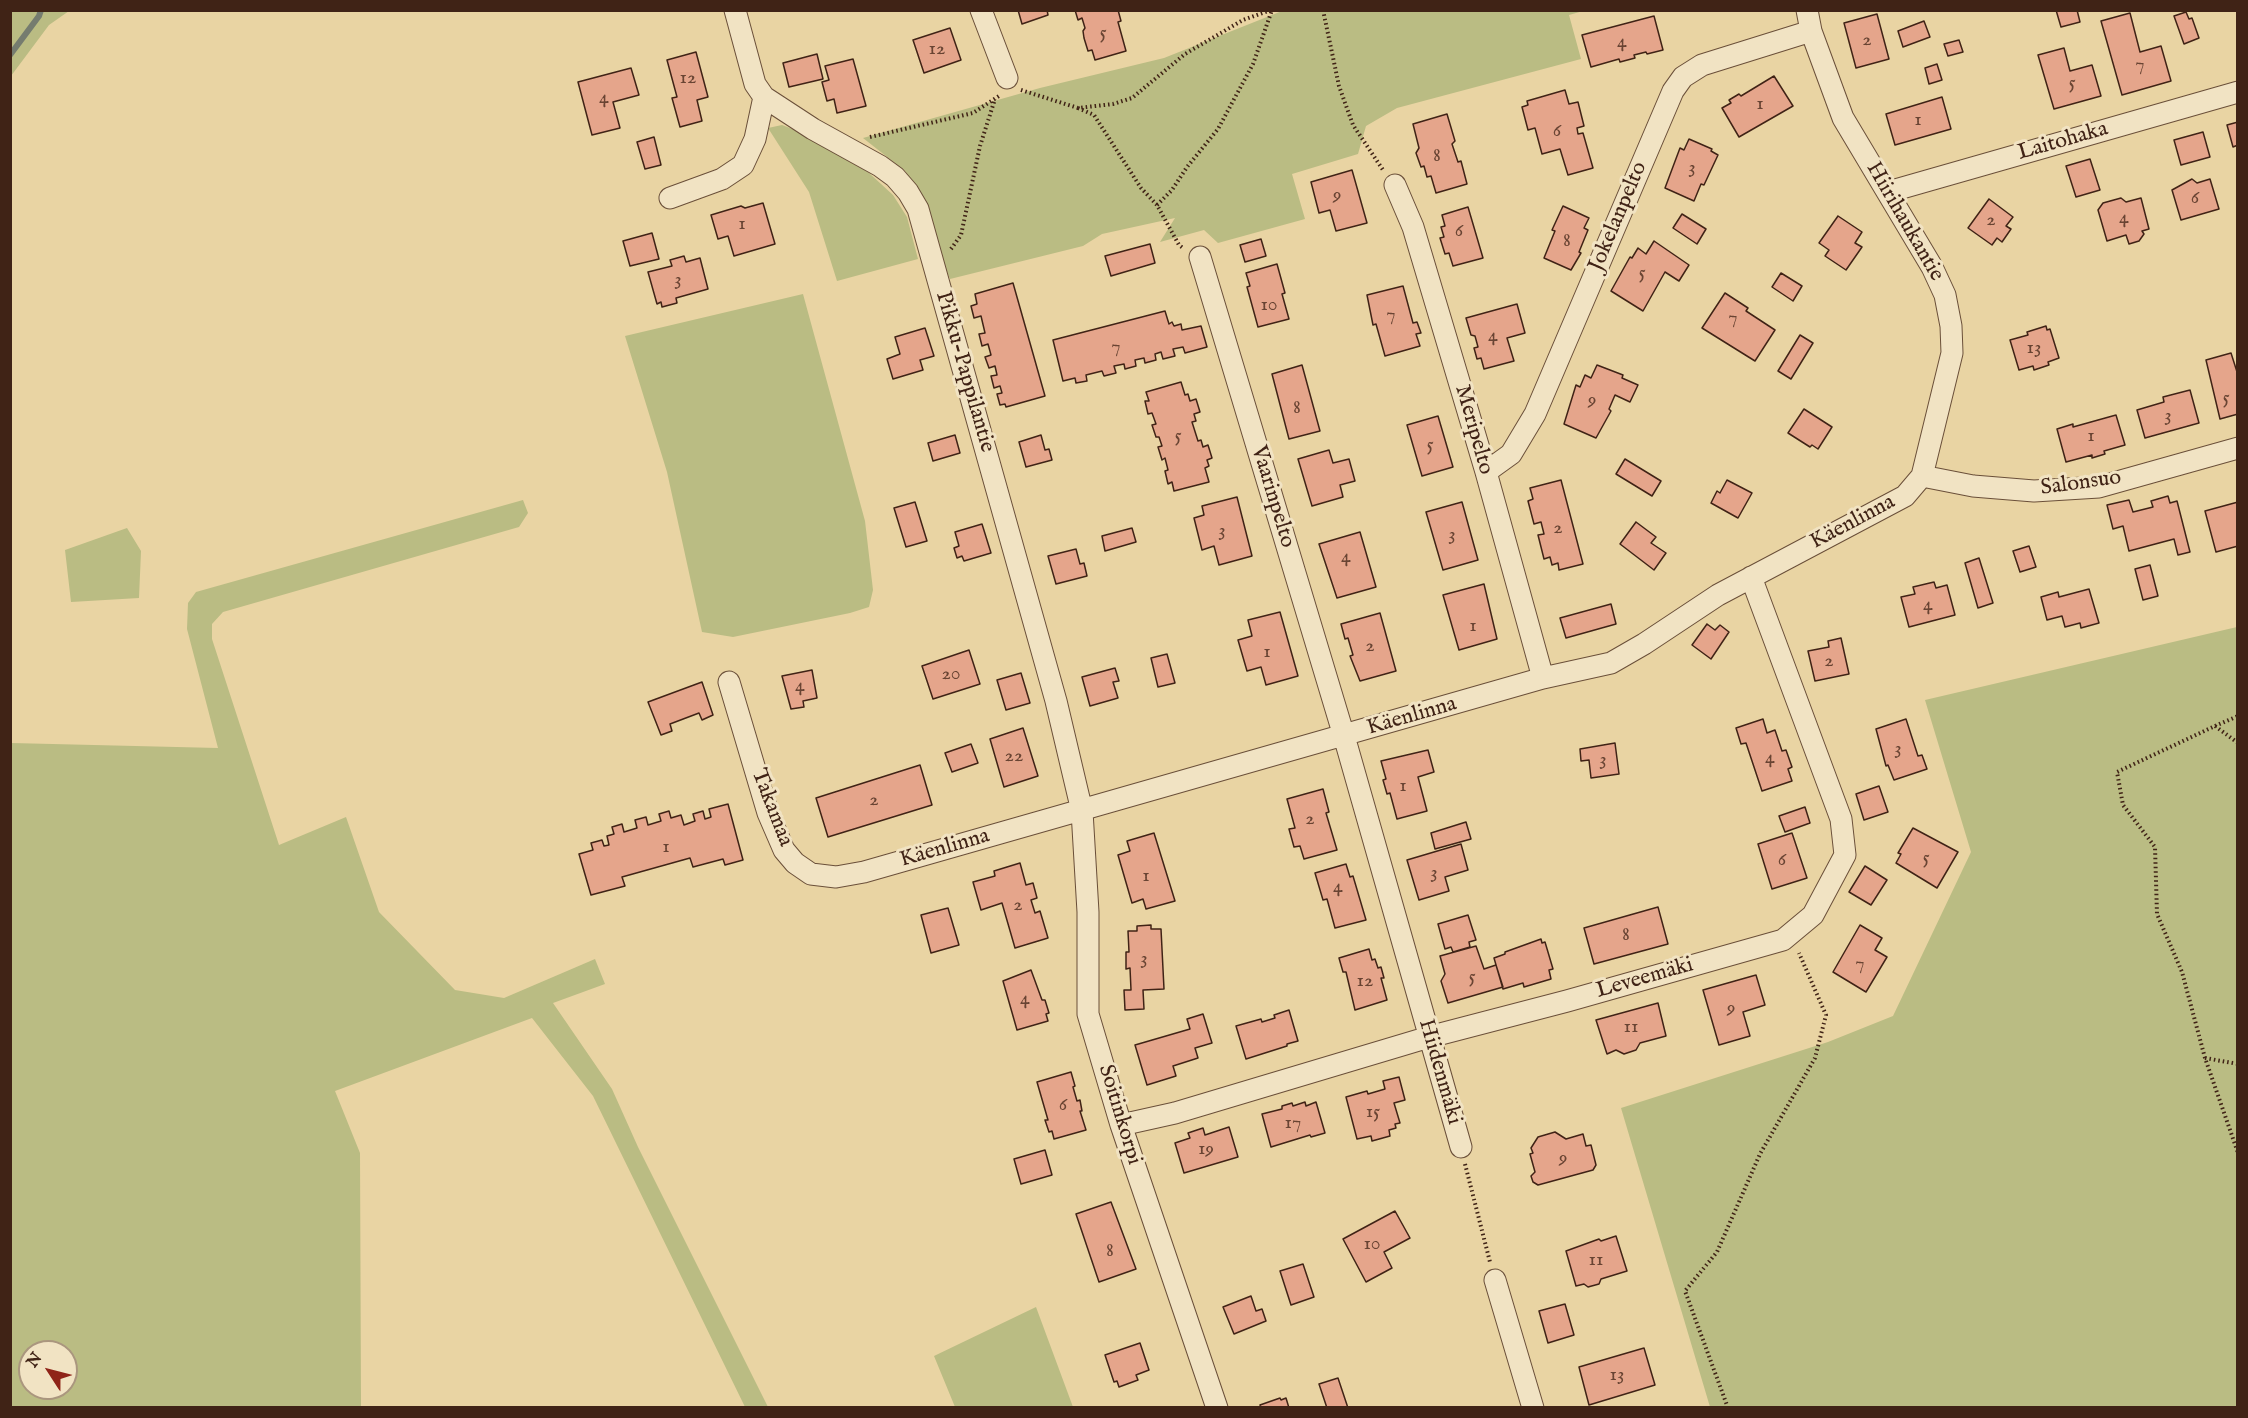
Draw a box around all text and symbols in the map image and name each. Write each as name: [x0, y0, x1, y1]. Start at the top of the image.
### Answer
house number: 5: [1099, 22, 1107, 46]
house number: 2: [1862, 29, 1872, 53]
house number: 4: [1617, 31, 1627, 55]
house number: 12: [929, 38, 945, 62]
house number: 7: [2135, 54, 2145, 78]
house number: 12: [680, 67, 696, 91]
house number: 5: [2068, 72, 2076, 96]
house number: 4: [599, 87, 609, 111]
house number: 1: [1756, 93, 1764, 117]
house number: 1: [1914, 109, 1922, 133]
street label: Laitohaka: [2015, 117, 2111, 167]
house number: 6: [1553, 120, 1561, 144]
house number: 8: [1433, 145, 1441, 169]
house number: 3: [1688, 157, 1696, 181]
street label: Jokelanpelto: [1584, 158, 1654, 276]
street label: Hiirihaukantie: [1859, 158, 1949, 286]
house number: 9: [1333, 184, 1341, 208]
house number: 6: [2191, 187, 2199, 211]
house number: 4: [2119, 207, 2129, 231]
house number: 2: [1986, 209, 1996, 233]
house number: 1: [738, 213, 746, 237]
house number: 6: [1455, 220, 1463, 244]
house number: 8: [1563, 230, 1571, 254]
house number: 5: [1638, 262, 1646, 286]
house number: 3: [674, 269, 682, 293]
street label: Pikku-Pappilantie: [928, 289, 1000, 455]
house number: 10: [1260, 294, 1278, 318]
house number: 7: [1386, 304, 1396, 328]
house number: 7: [1728, 307, 1738, 331]
house number: 4: [1488, 325, 1498, 349]
house number: 7: [1111, 336, 1121, 360]
house number: 13: [2027, 337, 2041, 361]
street label: Meripelto: [1448, 382, 1498, 478]
house number: 5: [2222, 387, 2230, 411]
house number: 9: [1588, 389, 1596, 413]
house number: 8: [1293, 397, 1301, 421]
house number: 3: [2164, 405, 2172, 429]
house number: 5: [1174, 425, 1182, 449]
house number: 1: [2087, 425, 2095, 449]
house number: 5: [1426, 434, 1434, 458]
street label: Vaarinpelto: [1244, 443, 1300, 551]
street label: Salonsuo: [2039, 465, 2123, 503]
street label: Käenlinna: [1806, 490, 1900, 556]
house number: 2: [1553, 517, 1563, 541]
house number: 3: [1218, 520, 1226, 544]
house number: 3: [1448, 524, 1456, 548]
house number: 4: [1341, 546, 1351, 570]
house number: 4: [1923, 594, 1933, 618]
house number: 1: [1469, 615, 1477, 639]
house number: 2: [1365, 635, 1375, 659]
house number: 1: [1263, 641, 1271, 665]
house number: 2: [1824, 650, 1834, 674]
house number: 20: [941, 663, 961, 687]
house number: 4: [795, 675, 805, 699]
street label: Käenlinna: [1364, 692, 1460, 742]
house number: 3: [1894, 738, 1902, 762]
house number: 22: [1005, 745, 1023, 769]
house number: 4: [1765, 747, 1775, 771]
house number: 3: [1599, 749, 1607, 773]
street label: Takamaa: [744, 765, 798, 851]
house number: 1: [1399, 775, 1407, 799]
house number: 2: [869, 789, 879, 813]
house number: 2: [1305, 808, 1315, 832]
street label: Käenlinna: [897, 824, 993, 874]
house number: 1: [662, 836, 670, 860]
house number: 5: [1922, 847, 1930, 871]
house number: 6: [1778, 849, 1786, 873]
house number: 3: [1430, 862, 1438, 886]
house number: 1: [1142, 865, 1150, 889]
house number: 4: [1333, 876, 1343, 900]
house number: 2: [1013, 894, 1023, 918]
house number: 8: [1622, 924, 1630, 948]
house number: 3: [1140, 948, 1148, 972]
street label: Leveemäki: [1593, 953, 1697, 1005]
house number: 7: [1855, 953, 1865, 977]
house number: 5: [1468, 966, 1476, 990]
house number: 12: [1357, 970, 1373, 994]
house number: 4: [1020, 988, 1030, 1012]
house number: 9: [1727, 997, 1735, 1021]
street label: Hiidenmäki: [1411, 1016, 1467, 1128]
house number: 11: [1624, 1016, 1638, 1040]
street label: Soitinkorpi: [1091, 1062, 1147, 1168]
house number: 6: [1059, 1094, 1067, 1118]
house number: 15: [1366, 1101, 1380, 1125]
house number: 17: [1285, 1112, 1301, 1136]
house number: 19: [1198, 1138, 1214, 1162]
house number: 9: [1559, 1147, 1567, 1171]
house number: 10: [1363, 1233, 1381, 1257]
house number: 8: [1106, 1240, 1114, 1264]
house number: 11: [1589, 1249, 1603, 1273]
north arrow: [18, 1340, 78, 1400]
text: N: [23, 1349, 47, 1372]
house number: 13: [1610, 1364, 1624, 1388]

